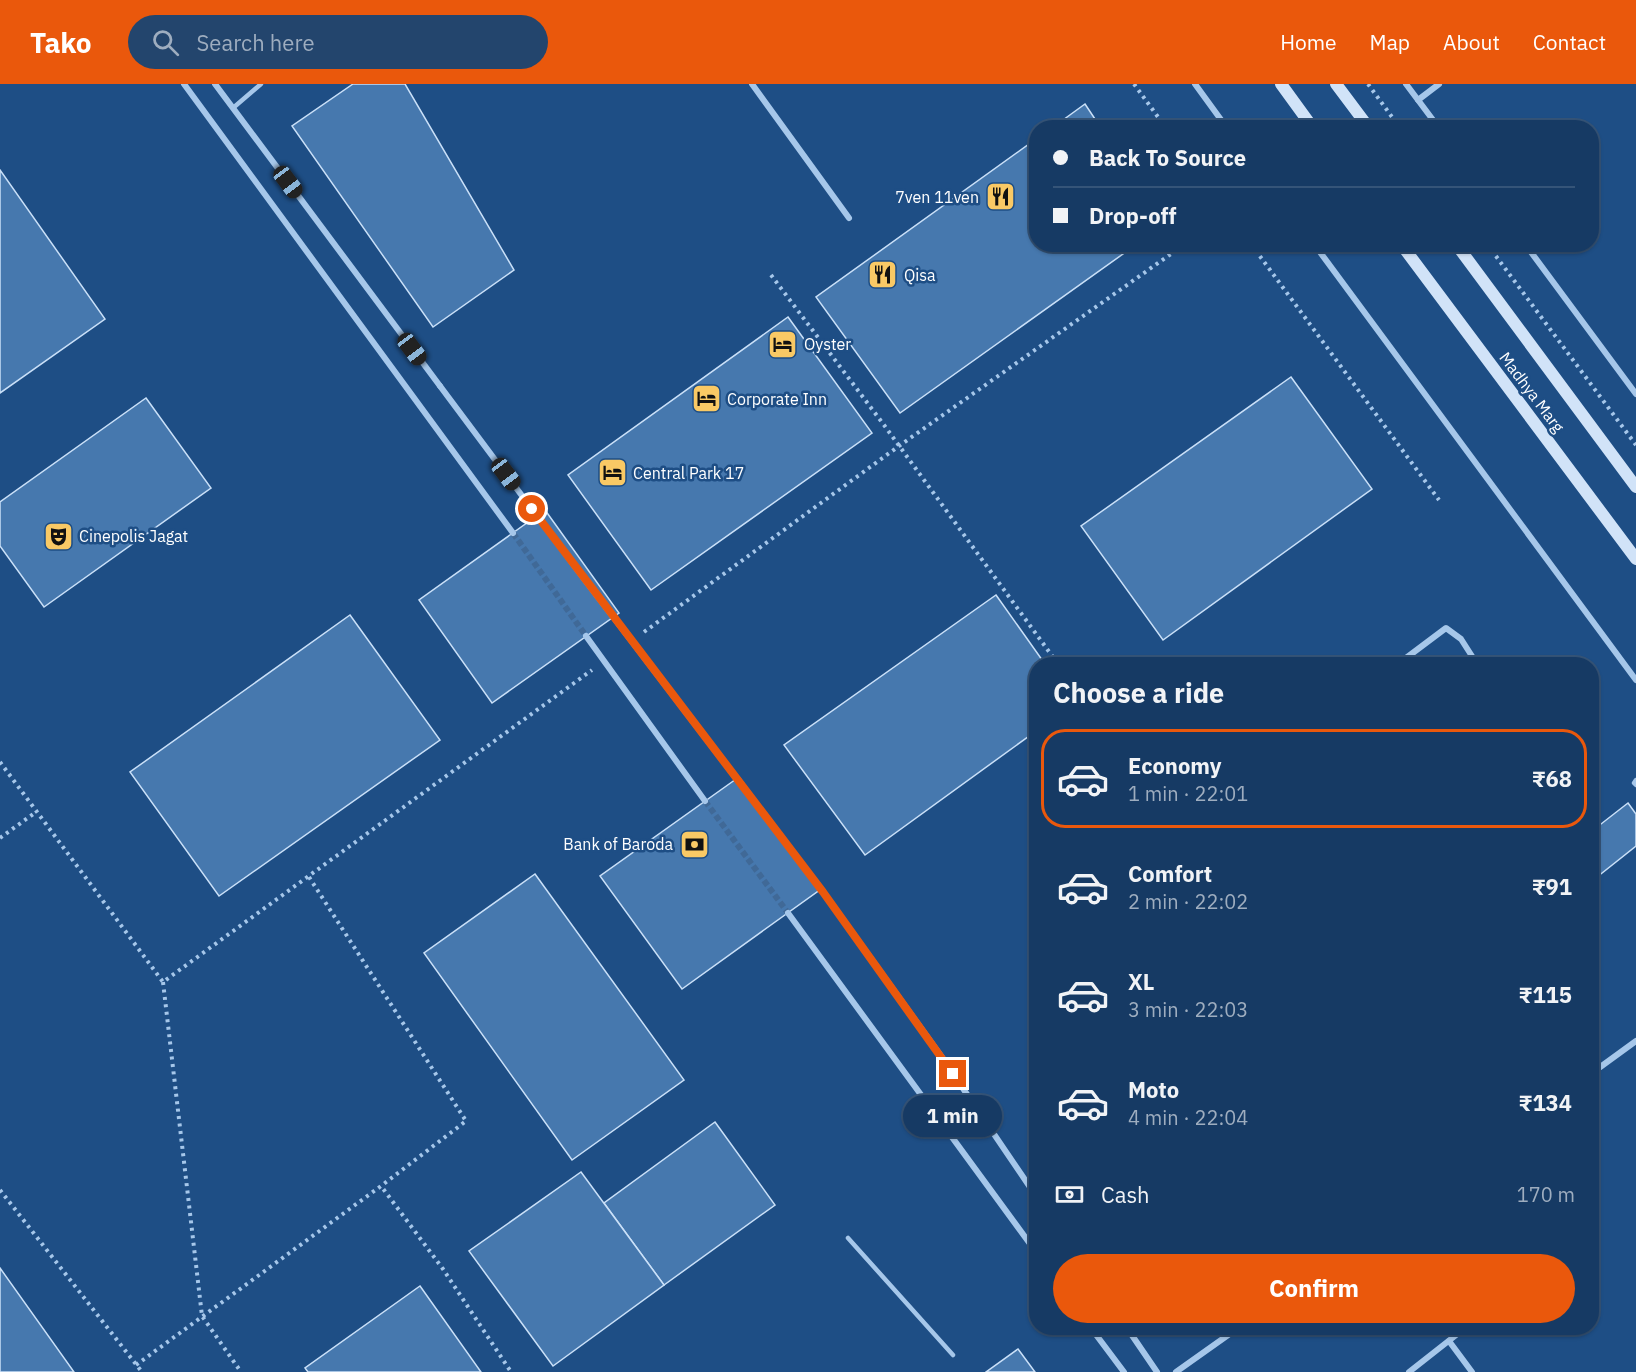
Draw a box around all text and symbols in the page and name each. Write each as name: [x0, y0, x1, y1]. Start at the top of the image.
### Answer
search box: [128, 15, 548, 69]
text: Tako: [30, 24, 92, 61]
icon: search: [149, 26, 182, 59]
text: Search here: [197, 28, 314, 57]
text: Home: [1280, 28, 1337, 56]
text: Map: [1370, 28, 1410, 56]
text: About: [1443, 28, 1500, 56]
text: Contact: [1533, 28, 1606, 56]
text: Back To Source: [1089, 143, 1246, 172]
car: [270, 162, 306, 202]
restaurant icon: 7ven 11ven: [984, 181, 1016, 213]
place label: 7ven 11ven: [895, 187, 979, 207]
text: Drop-off: [1089, 201, 1176, 230]
restaurant icon: Qisa: [867, 259, 899, 291]
place label: Qisa: [904, 265, 936, 285]
hotel icon: Oyster: [767, 328, 799, 360]
car: [394, 329, 430, 369]
place label: Oyster: [804, 334, 851, 354]
street label: Madhya Marg: [1495, 348, 1569, 437]
hotel icon: Corporate Inn: [690, 383, 722, 415]
place label: Corporate Inn: [727, 389, 827, 409]
car: [488, 454, 524, 494]
hotel icon: Central Park 17: [596, 457, 628, 489]
place label: Central Park 17: [633, 463, 744, 483]
route start: [518, 495, 545, 522]
theatre icon: Cinepolis Jagat: [42, 520, 74, 552]
place label: Cinepolis Jagat: [79, 526, 188, 546]
text: Choose a ride: [1053, 675, 1224, 710]
text: Economy: [1128, 751, 1222, 780]
icon: car: [1056, 752, 1110, 806]
text: ₹68: [1532, 764, 1572, 793]
text: 1 min · 22:01: [1128, 780, 1248, 807]
bank icon: Bank of Baroda: [678, 828, 710, 860]
place label: Bank of Baroda: [563, 834, 673, 854]
text: Comfort: [1128, 859, 1212, 888]
icon: car: [1056, 860, 1110, 914]
text: ₹91: [1532, 872, 1572, 901]
text: 2 min · 22:02: [1128, 888, 1248, 915]
text: XL: [1128, 967, 1154, 996]
icon: car: [1056, 968, 1110, 1022]
text: ₹115: [1519, 980, 1572, 1009]
text: 3 min · 22:03: [1128, 996, 1248, 1023]
route end: [939, 1060, 966, 1087]
text: Moto: [1128, 1075, 1179, 1104]
icon: car: [1056, 1076, 1110, 1130]
text: ₹134: [1519, 1088, 1572, 1117]
callout: 1 min: [904, 1095, 1002, 1137]
text: 1 min: [926, 1102, 979, 1129]
text: 4 min · 22:04: [1128, 1104, 1248, 1131]
icon: cash: [1053, 1178, 1086, 1211]
text: Cash: [1101, 1180, 1150, 1209]
text: 170 m: [1517, 1181, 1575, 1208]
button: Confirm: [1053, 1254, 1575, 1323]

